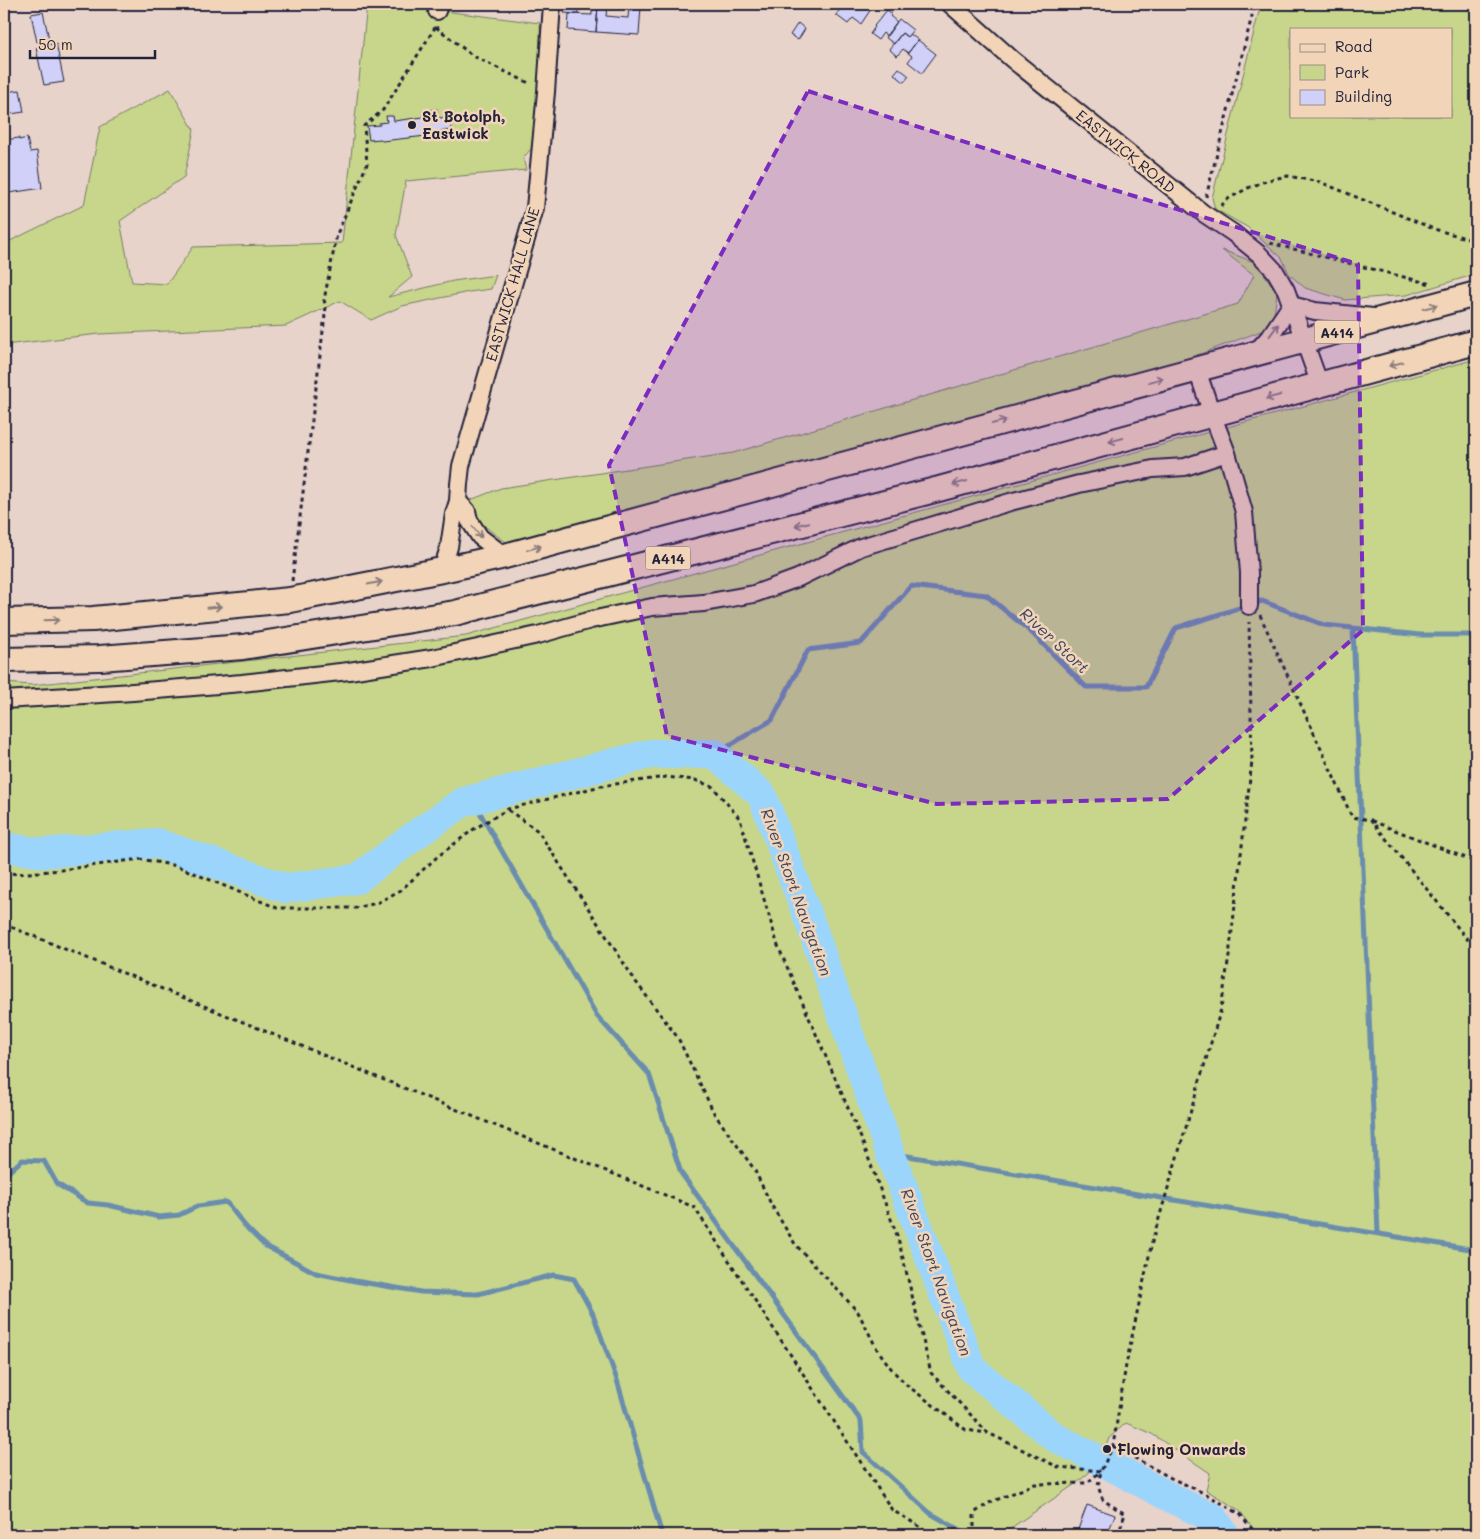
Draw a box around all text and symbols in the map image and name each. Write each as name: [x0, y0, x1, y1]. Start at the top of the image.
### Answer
scale bar: [30, 28, 155, 60]
legend: [1290, 28, 1452, 118]
text: 50 m: [38, 34, 73, 54]
text: Road: [1335, 36, 1372, 56]
text: Park: [1335, 62, 1369, 82]
text: Building: [1335, 86, 1392, 106]
street label: EASTWICK ROAD: [1072, 105, 1180, 197]
place label: St Botolph, Eastwick: [422, 106, 505, 143]
marker: St Botolph, Eastwick: [406, 119, 418, 131]
street label: EASTWICK HALL LANE: [480, 204, 544, 364]
one-way arrow: [1422, 302, 1438, 311]
road number: A414: [1314, 321, 1360, 344]
one-way arrow: [1269, 324, 1279, 338]
one-way arrow: [1388, 360, 1404, 369]
one-way arrow: [1148, 375, 1164, 385]
one-way arrow: [1266, 393, 1282, 403]
one-way arrow: [991, 417, 1007, 427]
one-way arrow: [1109, 436, 1125, 445]
one-way arrow: [952, 479, 968, 488]
one-way arrow: [795, 520, 811, 529]
one-way arrow: [472, 525, 483, 538]
one-way arrow: [525, 543, 541, 552]
road number: A414: [646, 546, 690, 570]
one-way arrow: [367, 578, 383, 588]
one-way arrow: [206, 602, 222, 612]
water label: River Stort: [1016, 603, 1094, 677]
one-way arrow: [44, 615, 60, 625]
water label: River Stort Navigation: [757, 805, 837, 979]
water label: River Stort Navigation: [897, 1185, 977, 1359]
place label: Flowing Onwards: [1117, 1439, 1246, 1459]
marker: Flowing Onwards: [1101, 1443, 1113, 1455]

